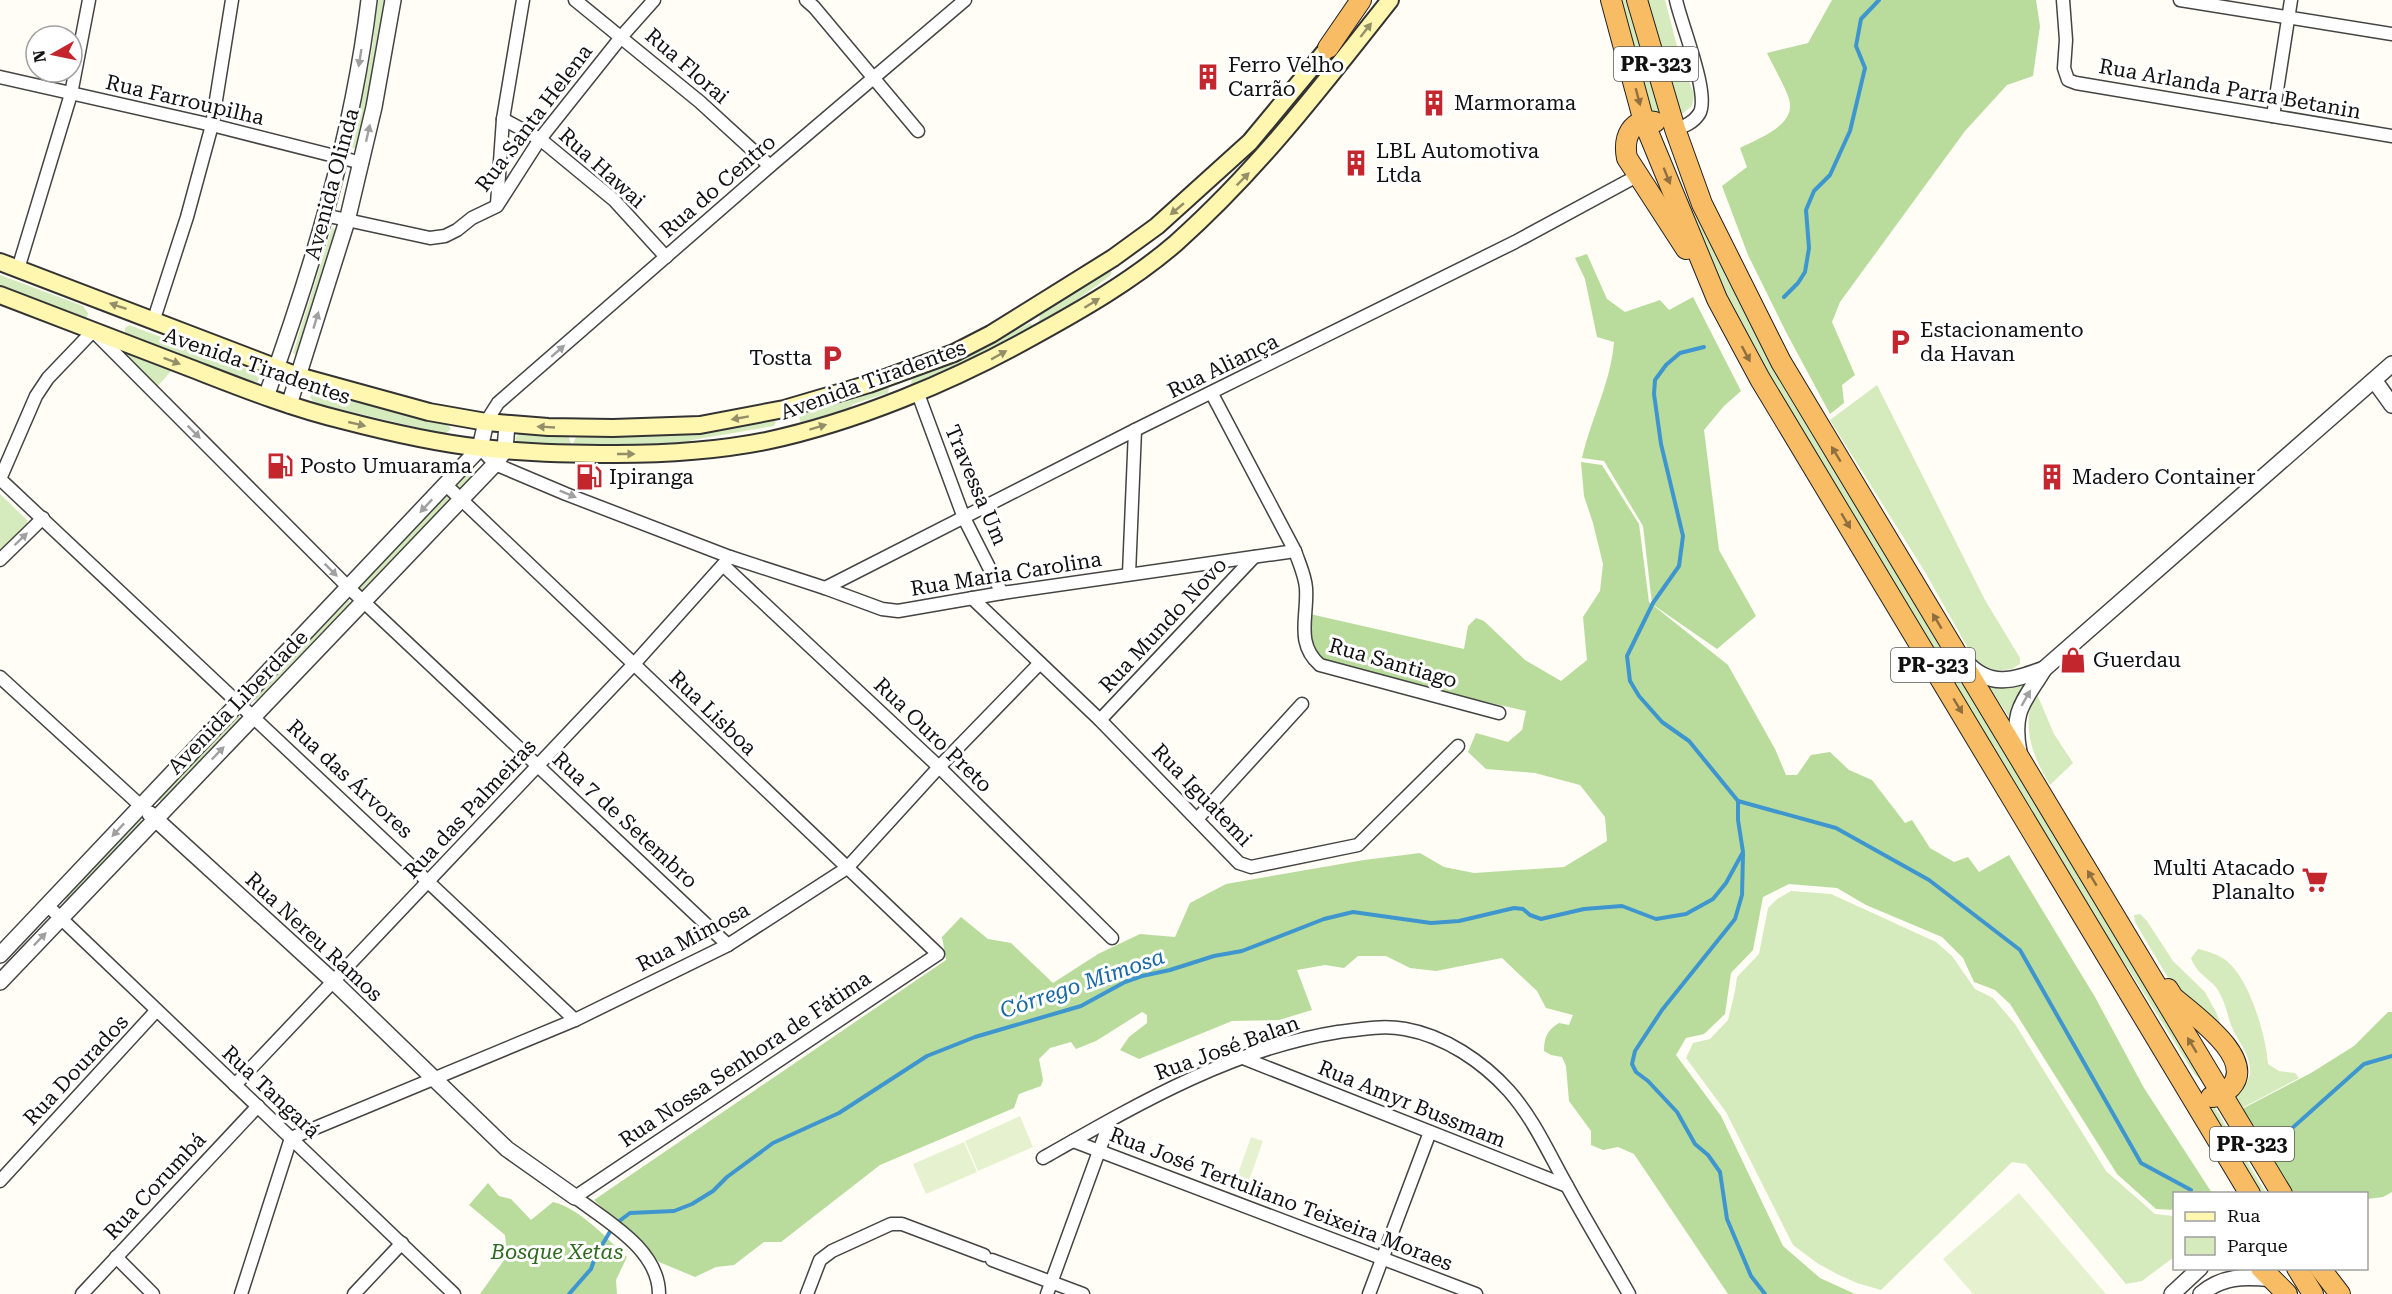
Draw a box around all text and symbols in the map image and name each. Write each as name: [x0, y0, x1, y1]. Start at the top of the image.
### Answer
street label: Rua Florai: [640, 23, 734, 109]
one-way arrow: [1360, 23, 1372, 38]
north arrow: [24, 24, 84, 84]
street label: Rua Santa Helena: [471, 39, 598, 196]
road number: PR-323: [1614, 47, 1698, 81]
text: N: [29, 49, 50, 64]
one-way arrow: [356, 49, 365, 68]
place label: Ferro Velho Carrão: [1228, 53, 1344, 101]
street label: Rua Arlanda Parra Betanin: [2097, 54, 2363, 124]
building icon: Ferro Velho Carrão: [1193, 62, 1223, 92]
street label: Rua Farroupilha: [103, 70, 267, 130]
building icon: Marmorama: [1419, 88, 1449, 118]
one-way arrow: [1633, 88, 1643, 106]
place label: Marmorama: [1454, 91, 1577, 115]
street label: Avenida Olinda: [300, 105, 364, 262]
one-way arrow: [364, 123, 374, 142]
street label: Rua Hawai: [554, 123, 650, 213]
street label: Rua do Centro: [655, 129, 781, 243]
place label: LBL Automotiva Ltda: [1376, 139, 1540, 187]
building icon: LBL Automotiva Ltda: [1341, 148, 1371, 178]
one-way arrow: [1662, 168, 1672, 186]
one-way arrow: [1235, 173, 1249, 187]
one-way arrow: [1170, 202, 1185, 215]
one-way arrow: [1084, 297, 1101, 308]
one-way arrow: [109, 301, 127, 311]
one-way arrow: [312, 311, 321, 329]
place label: Estacionamento da Havan: [1920, 318, 2084, 366]
street label: Avenida Tiradentes: [161, 323, 353, 409]
parking icon: Estacionamento da Havan: [1885, 327, 1915, 357]
street label: Rua Aliança: [1164, 329, 1283, 403]
street label: Avenida Tiradentes: [777, 335, 969, 425]
parking icon: Tostta: [817, 343, 847, 373]
one-way arrow: [550, 345, 565, 358]
one-way arrow: [1741, 345, 1751, 363]
place label: Tostta: [749, 346, 813, 370]
one-way arrow: [991, 350, 1008, 360]
one-way arrow: [163, 357, 181, 366]
one-way arrow: [731, 413, 750, 422]
one-way arrow: [347, 419, 366, 429]
street label: Travessa Um: [940, 421, 1012, 549]
one-way arrow: [536, 422, 555, 431]
one-way arrow: [809, 422, 827, 431]
one-way arrow: [186, 424, 200, 438]
one-way arrow: [1831, 446, 1842, 462]
one-way arrow: [616, 449, 635, 459]
fuel station icon: Posto Umuarama: [265, 451, 295, 481]
place label: Posto Umuarama: [300, 454, 473, 478]
fuel station icon: Ipiranga: [574, 462, 604, 492]
building icon: Madero Container: [2037, 462, 2067, 492]
place label: Ipiranga: [609, 465, 694, 489]
place label: Madero Container: [2072, 465, 2256, 489]
one-way arrow: [559, 490, 577, 500]
one-way arrow: [420, 498, 433, 513]
one-way arrow: [1841, 513, 1852, 529]
one-way arrow: [14, 533, 28, 547]
street label: Rua Maria Carolina: [909, 547, 1104, 601]
street label: Rua Mundo Novo: [1094, 552, 1232, 698]
one-way arrow: [324, 562, 338, 576]
one-way arrow: [1932, 612, 1942, 629]
street label: Avenida Liberdade: [163, 625, 313, 779]
street label: Rua Santiago: [1326, 633, 1460, 693]
shop icon: Guerdau: [2058, 645, 2088, 675]
road number: PR-323: [1891, 648, 1975, 682]
place label: Guerdau: [2093, 648, 2181, 672]
street label: Rua Lisboa: [665, 666, 762, 761]
street label: Rua Ouro Preto: [869, 673, 997, 797]
one-way arrow: [2020, 690, 2030, 707]
one-way arrow: [1952, 698, 1963, 714]
street label: Rua das Árvores: [282, 714, 418, 843]
street label: Rua das Palmeiras: [399, 734, 541, 884]
street label: Rua Iguatemi: [1147, 739, 1257, 851]
one-way arrow: [211, 746, 225, 760]
street label: Rua 7 de Setembro: [548, 747, 702, 893]
one-way arrow: [112, 822, 125, 837]
place label: Multi Atacado Planalto: [2153, 856, 2295, 904]
supermarket icon: Multi Atacado Planalto: [2300, 865, 2330, 895]
street label: Rua Nereu Ramos: [241, 867, 387, 1007]
one-way arrow: [2086, 870, 2097, 886]
street label: Rua Mimosa: [633, 897, 754, 977]
one-way arrow: [33, 933, 47, 947]
water label: Córrego Mimosa: [997, 944, 1168, 1023]
street label: Rua Nossa Senhora de Fátima: [615, 965, 876, 1152]
street label: Rua Dourados: [19, 1010, 133, 1130]
street label: Rua José Balan: [1152, 1011, 1303, 1085]
one-way arrow: [2186, 1037, 2197, 1053]
street label: Rua Tangará: [217, 1041, 325, 1144]
street label: Rua Amyr Bussmam: [1315, 1055, 1509, 1153]
street label: Rua José Tertuliano Teixeira Moraes: [1106, 1122, 1456, 1276]
street label: Rua Corumbá: [99, 1127, 211, 1244]
road number: PR-323: [2210, 1127, 2294, 1161]
legend: [2173, 1192, 2368, 1270]
text: Rua: [2227, 1205, 2260, 1226]
text: Parque: [2227, 1235, 2288, 1256]
park label: Bosque Xetas: [490, 1240, 623, 1264]

